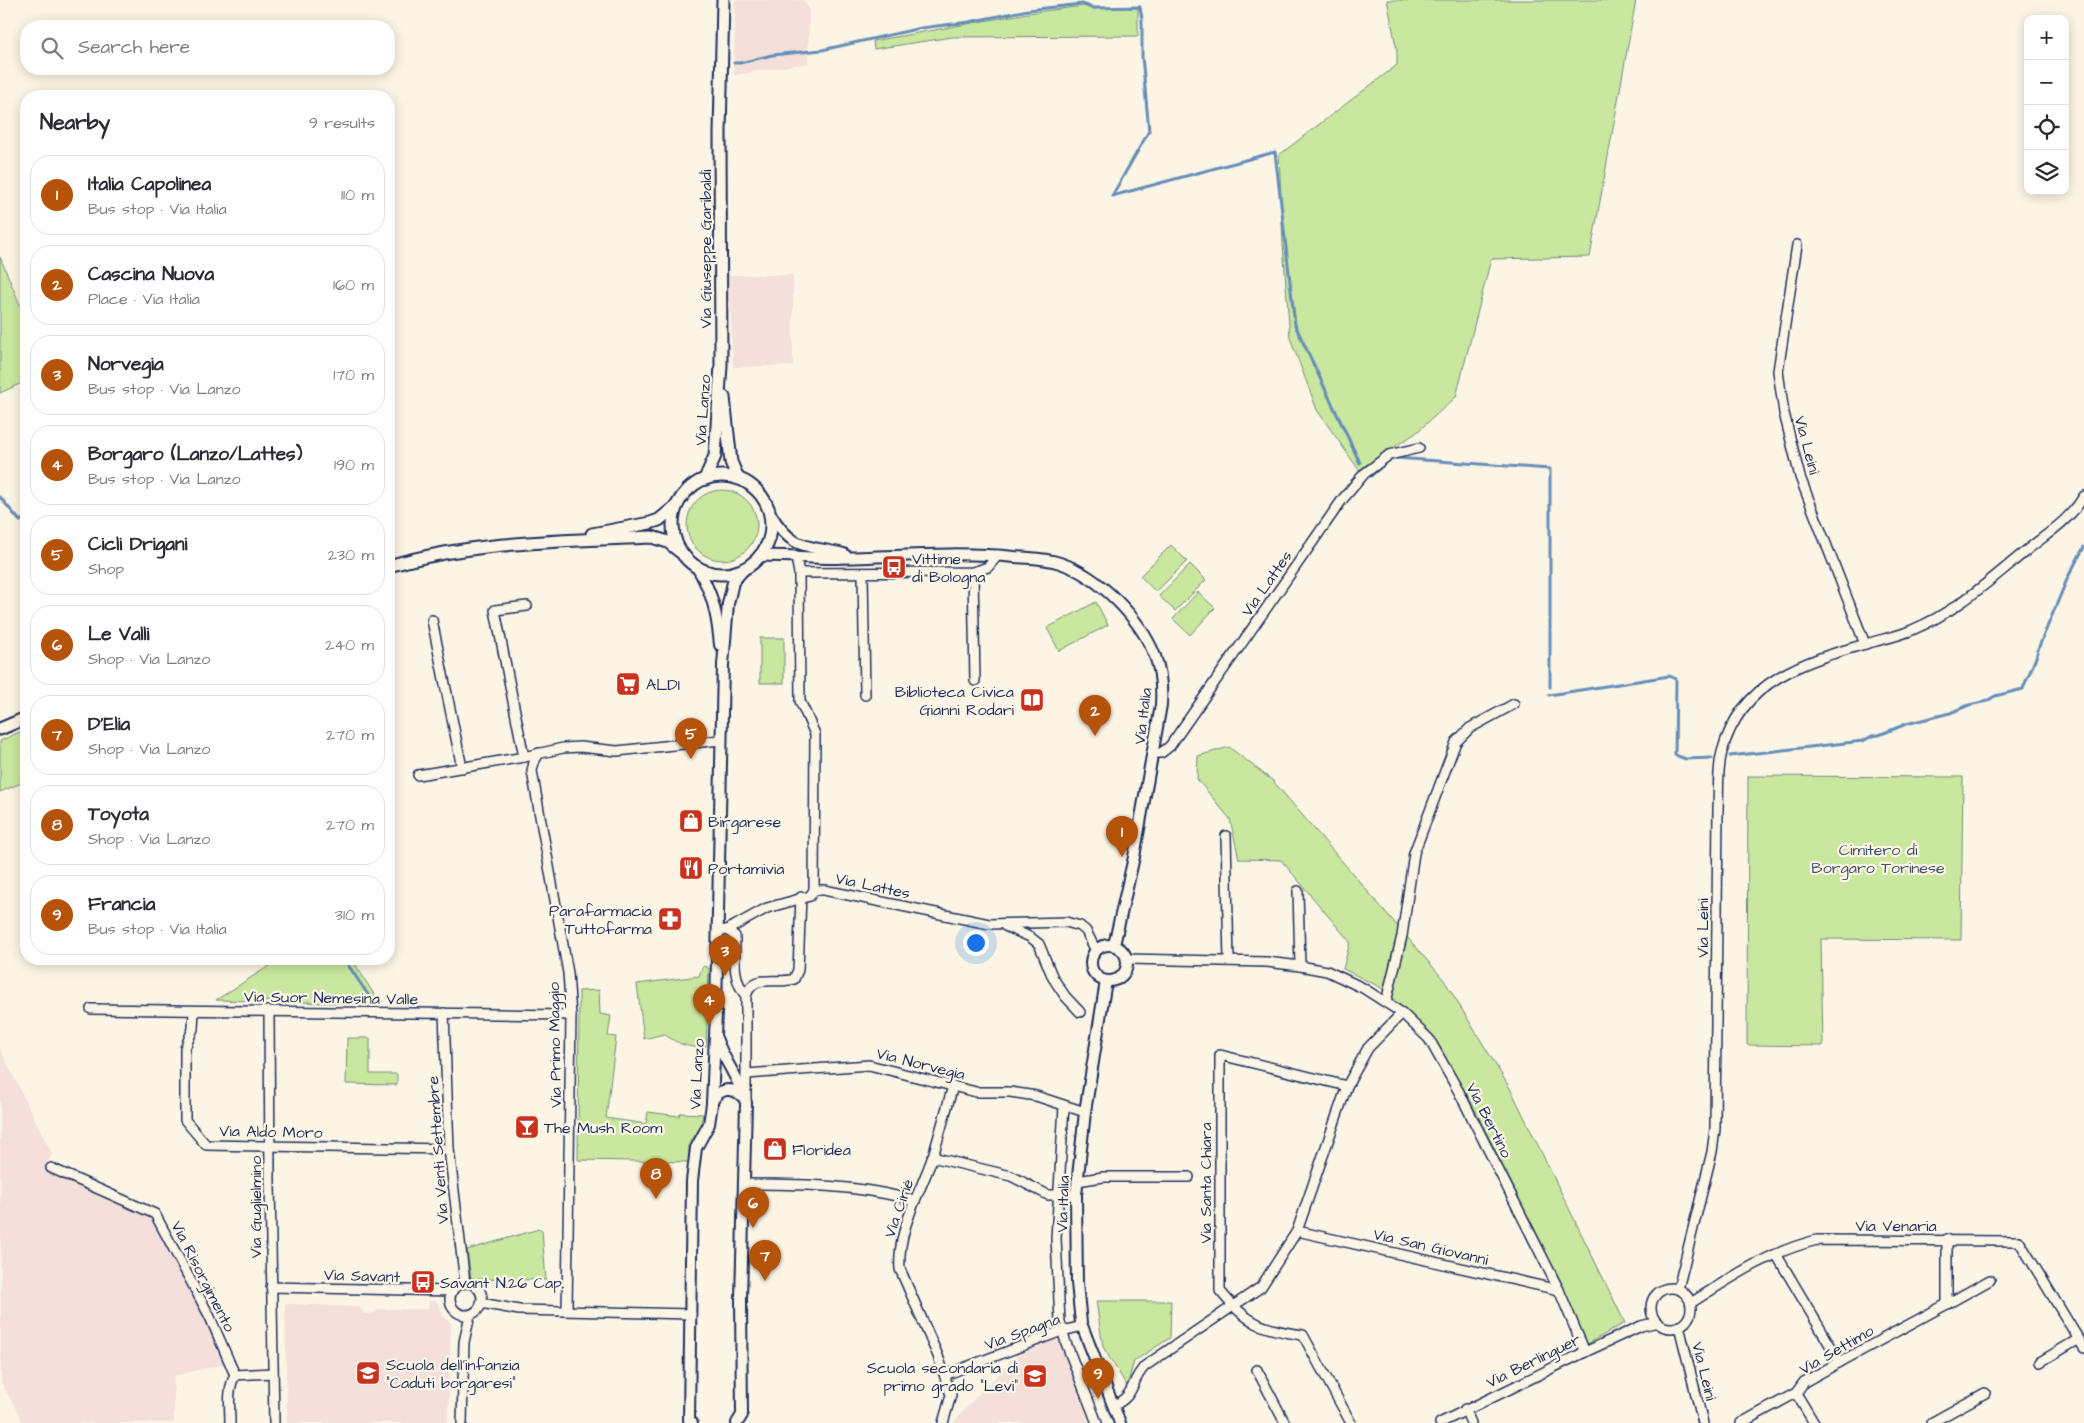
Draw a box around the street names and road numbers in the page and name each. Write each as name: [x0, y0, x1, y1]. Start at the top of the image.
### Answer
street label: Via Giuseppe Garibaldi: [695, 169, 717, 328]
street label: Via Lanzo: [690, 374, 716, 446]
street label: Via Leinì: [1789, 414, 1826, 477]
street label: Via Lattes: [1236, 546, 1298, 621]
street label: Via Italia: [1129, 686, 1157, 746]
street label: Via Lattes: [833, 867, 912, 905]
street label: Via Leinì: [1692, 898, 1714, 958]
street label: Via Primo Maggio: [543, 982, 568, 1108]
street label: Via Suor Nemesina Valle: [244, 985, 419, 1011]
street label: Via Lanzo: [684, 1038, 710, 1110]
street label: Via Norvegia: [874, 1042, 967, 1087]
street label: Via Venti Settembre: [422, 1075, 454, 1225]
street label: Via Bertino: [1461, 1079, 1517, 1162]
street label: Via Aldo Moro: [219, 1120, 323, 1144]
street label: Via Santa Chiara: [1195, 1122, 1217, 1244]
street label: Via Guglielmino: [245, 1156, 268, 1258]
street label: Via Italia: [1051, 1175, 1075, 1233]
street label: Via Ciriè: [879, 1176, 919, 1241]
street label: Via Venaria: [1855, 1215, 1937, 1237]
street label: Via Risorgimento: [165, 1217, 241, 1336]
street label: Via San Giovanni: [1371, 1223, 1491, 1271]
street label: Via Savant: [323, 1264, 401, 1288]
street label: Via Spagna: [982, 1308, 1063, 1357]
street label: Via Settimo: [1795, 1320, 1878, 1380]
street label: Via Berlinguer: [1482, 1328, 1585, 1394]
street label: Via Leinì: [1686, 1340, 1722, 1403]

